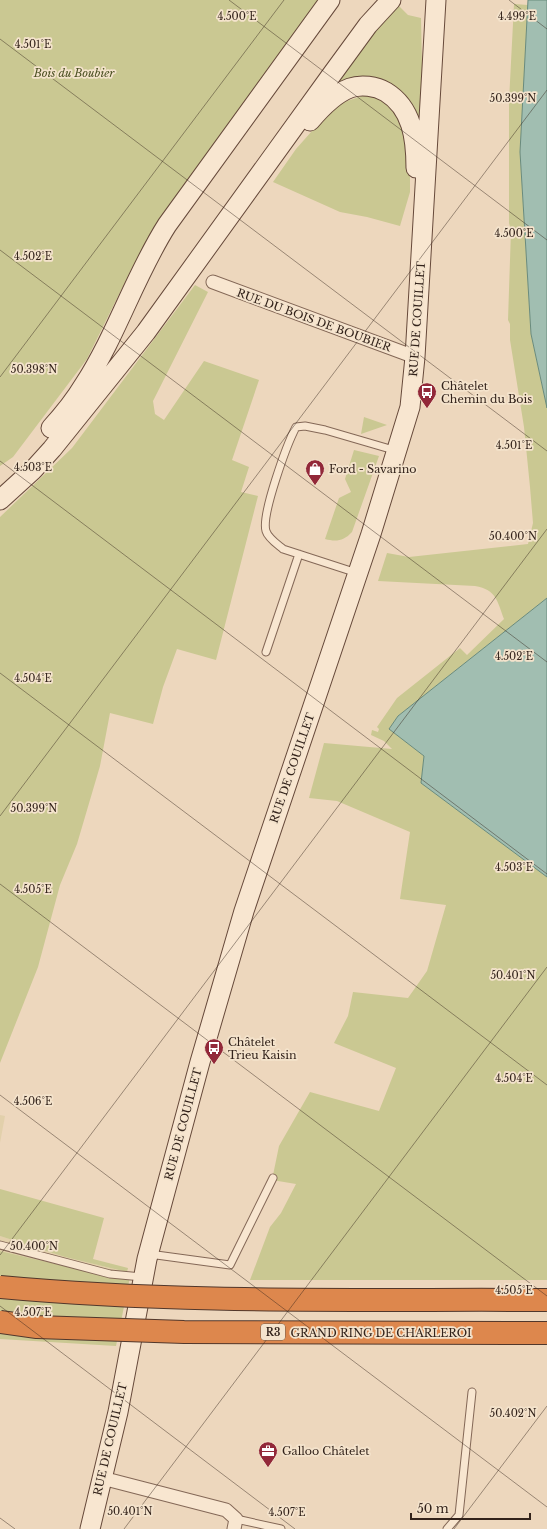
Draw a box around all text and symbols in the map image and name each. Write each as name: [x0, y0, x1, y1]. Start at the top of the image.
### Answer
text: 4.500°E: [217, 10, 257, 23]
text: 4.499°E: [498, 10, 536, 23]
text: 4.501°E: [15, 38, 51, 51]
park label: Bois du Boubier: [33, 66, 115, 80]
text: 50.399°N: [490, 92, 536, 105]
text: 4.500°E: [494, 227, 534, 240]
text: 4.502°E: [14, 250, 52, 263]
street label: RUE DE COUILLET: [406, 261, 428, 377]
street label: RUE DU BOIS DE BOUBIER: [235, 285, 393, 355]
text: 50.398°N: [11, 363, 57, 376]
place label: Châtelet Chemin du Bois: [441, 379, 532, 406]
bus stop icon: Châtelet Chemin du Bois: [416, 381, 438, 409]
text: 4.501°E: [496, 439, 532, 452]
shop icon: Ford - Savarino: [304, 458, 326, 486]
text: 4.503°E: [14, 461, 52, 474]
place label: Ford - Savarino: [329, 462, 417, 476]
text: 50.400°N: [489, 530, 537, 543]
text: 4.502°E: [495, 650, 533, 663]
text: 4.504°E: [14, 672, 52, 685]
street label: RUE DE COUILLET: [267, 711, 318, 825]
text: 50.399°N: [11, 802, 57, 815]
text: 4.503°E: [495, 861, 533, 874]
text: 4.505°E: [14, 883, 52, 896]
text: 50.401°N: [490, 969, 536, 982]
place label: Châtelet Trieu Kaisin: [228, 1035, 297, 1062]
bus stop icon: Châtelet Trieu Kaisin: [203, 1037, 225, 1065]
street label: RUE DE COUILLET: [161, 1066, 205, 1182]
text: 4.504°E: [495, 1072, 533, 1085]
text: 4.506°E: [14, 1095, 52, 1108]
text: 50.400°N: [10, 1240, 58, 1253]
text: 4.505°E: [495, 1284, 533, 1297]
text: 4.507°E: [14, 1306, 52, 1319]
road number: R3: [261, 1324, 285, 1340]
street label: GRAND RING DE CHARLEROI: [290, 1326, 472, 1340]
street label: RUE DE COUILLET: [90, 1381, 130, 1497]
text: 50.402°N: [490, 1407, 536, 1420]
office icon: Galloo Châtelet: [257, 1440, 279, 1468]
place label: Galloo Châtelet: [282, 1444, 370, 1458]
scale bar: [411, 1495, 530, 1521]
text: 50 m: [417, 1501, 449, 1516]
text: 50.401°N: [107, 1505, 153, 1518]
text: 4.507°E: [268, 1506, 306, 1519]

